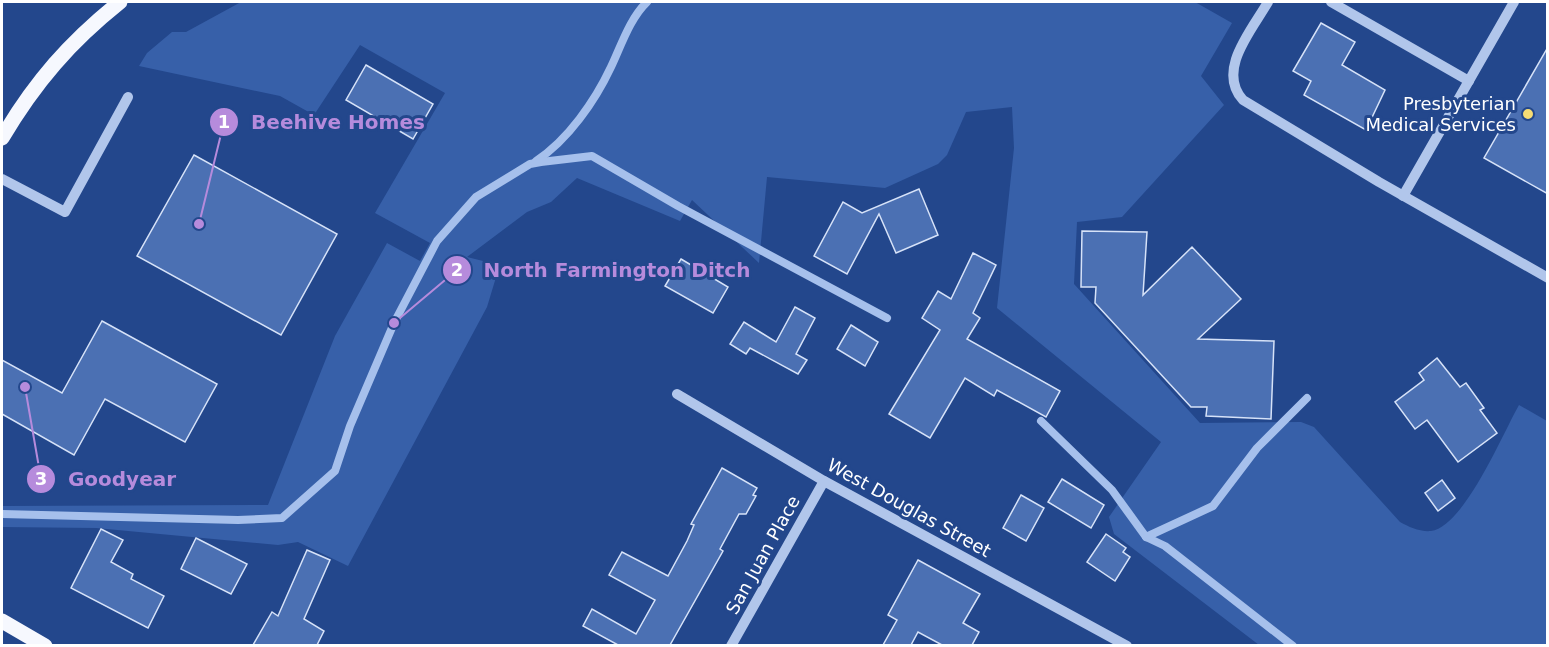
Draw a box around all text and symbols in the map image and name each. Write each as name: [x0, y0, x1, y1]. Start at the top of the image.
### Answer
place label: Presbyterian Medical Services: [1365, 93, 1516, 135]
callout: Beehive Homes: [209, 103, 437, 141]
marker: Presbyterian Medical Services: [1521, 107, 1535, 121]
text: Beehive Homes: [251, 110, 425, 134]
text: 1: [218, 111, 230, 132]
callout: North Farmington Ditch: [442, 251, 763, 289]
text: North Farmington Ditch: [484, 258, 750, 282]
text: 2: [451, 259, 463, 280]
street label: West Douglas Street: [824, 454, 995, 561]
callout: Goodyear: [26, 460, 188, 498]
text: Goodyear: [68, 467, 176, 491]
text: 3: [35, 468, 47, 489]
street label: San Juan Place: [721, 492, 804, 618]

